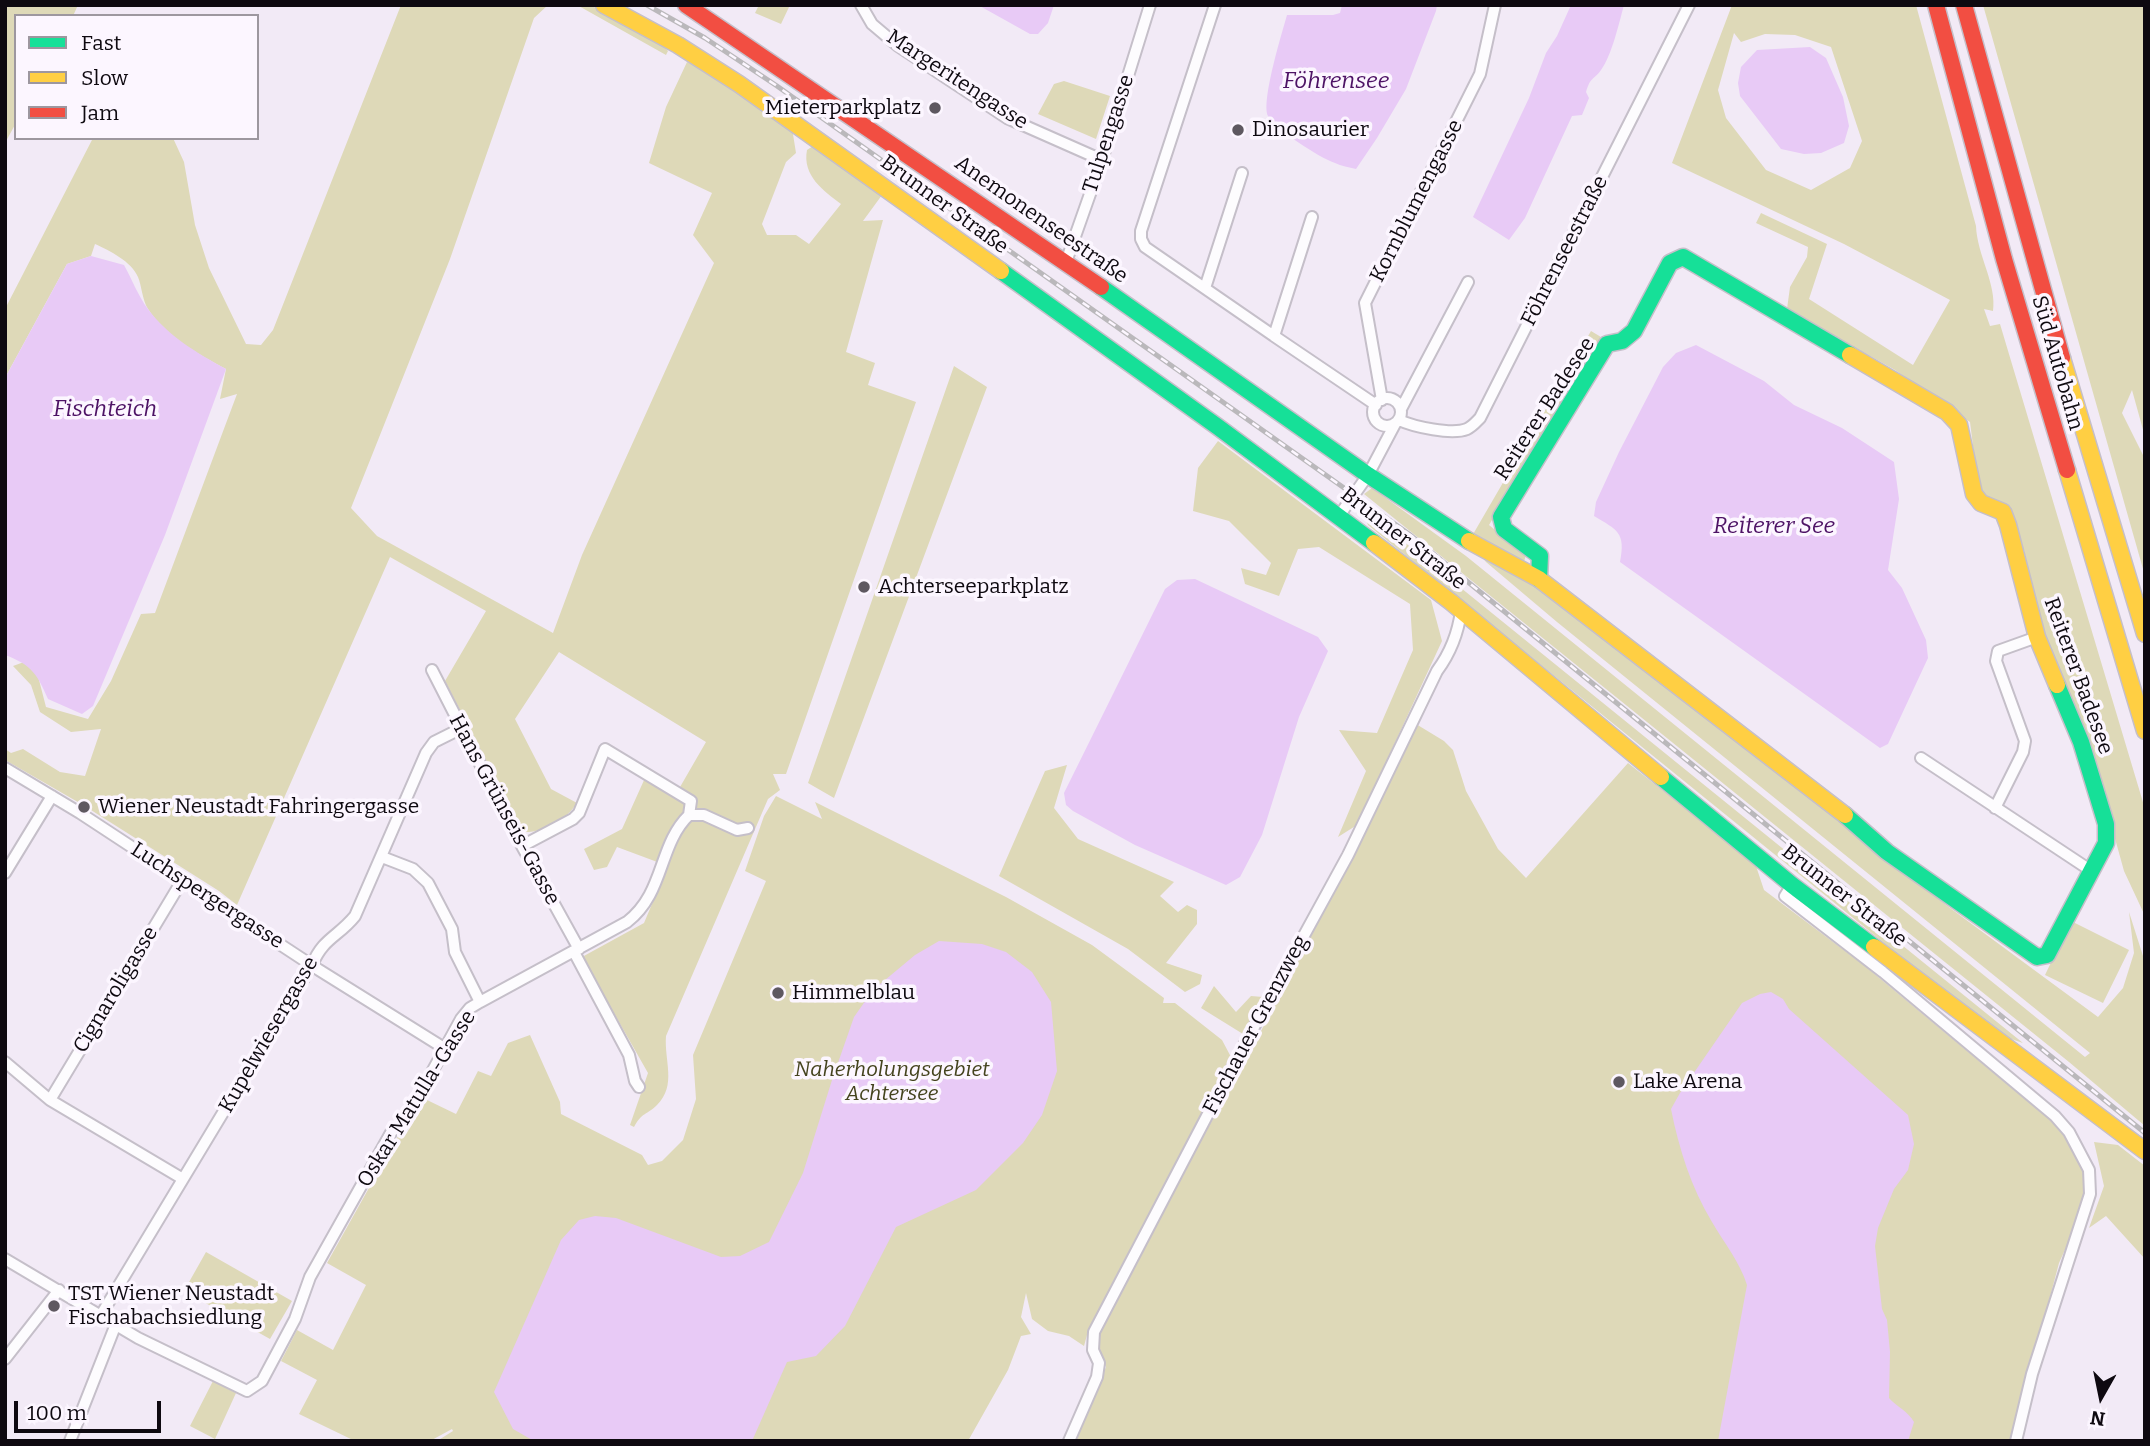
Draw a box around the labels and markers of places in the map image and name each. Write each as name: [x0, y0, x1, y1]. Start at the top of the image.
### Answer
place label: Mieterparkplatz: [765, 95, 921, 121]
marker: Mieterparkplatz: [927, 100, 943, 116]
place label: Dinosaurier: [1252, 117, 1369, 143]
marker: Dinosaurier: [1230, 122, 1246, 138]
place label: Achterseeparkplatz: [878, 574, 1069, 600]
marker: Achterseeparkplatz: [856, 579, 872, 595]
place label: Wiener Neustadt Fahringergasse: [98, 794, 419, 820]
marker: Wiener Neustadt Fahringergasse: [76, 799, 92, 815]
place label: Himmelblau: [792, 980, 915, 1006]
marker: Himmelblau: [770, 985, 786, 1001]
place label: Lake Arena: [1633, 1069, 1742, 1095]
marker: Lake Arena: [1611, 1074, 1627, 1090]
place label: TST Wiener Neustadt Fischabachsiedlung: [68, 1281, 274, 1331]
marker: TST Wiener Neustadt Fischabachsiedlung: [46, 1298, 62, 1314]

